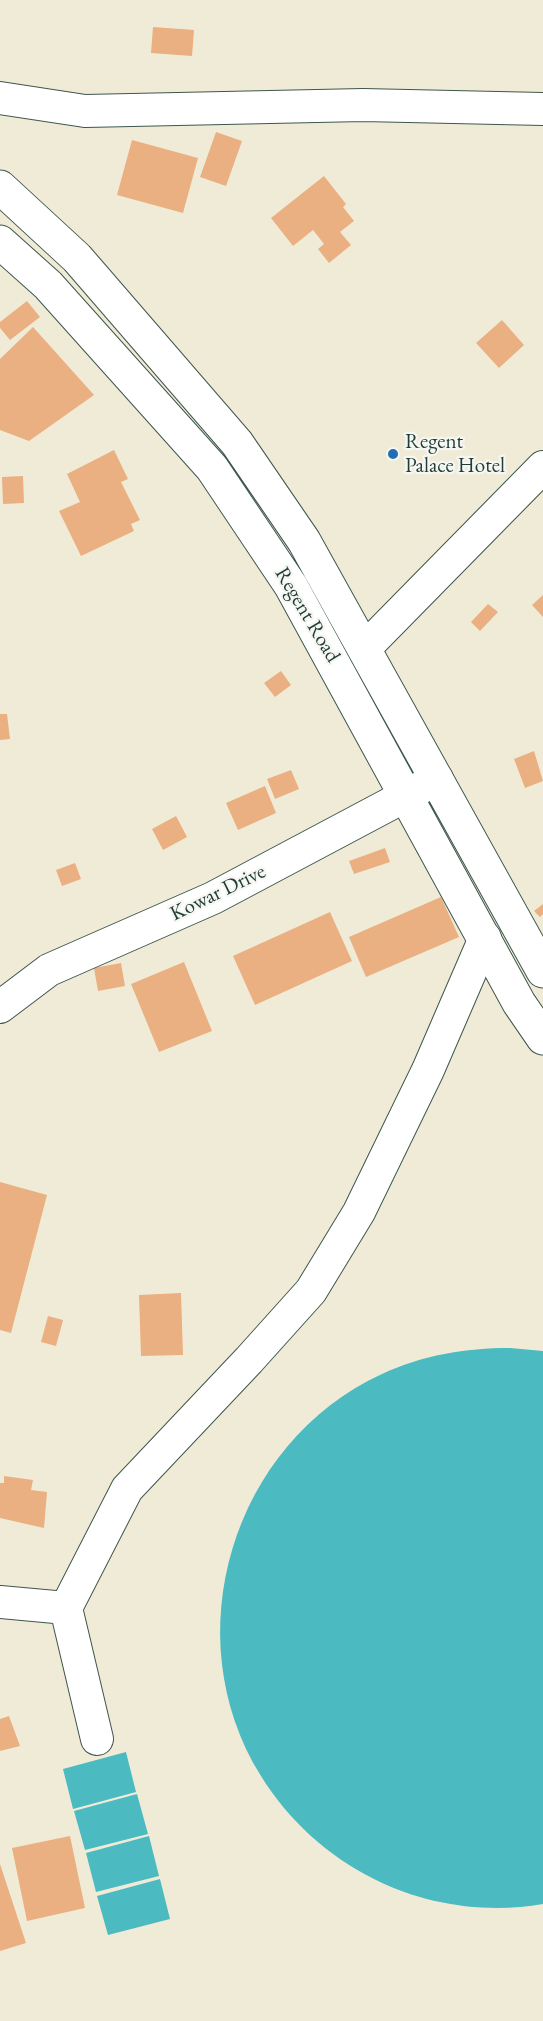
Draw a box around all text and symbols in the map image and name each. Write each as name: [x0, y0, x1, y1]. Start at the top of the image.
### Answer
place label: Regent Palace Hotel: [405, 429, 505, 479]
marker: Regent Palace Hotel: [386, 447, 400, 461]
street label: Regent Road: [269, 563, 345, 667]
street label: Kowar Drive: [166, 859, 270, 927]

